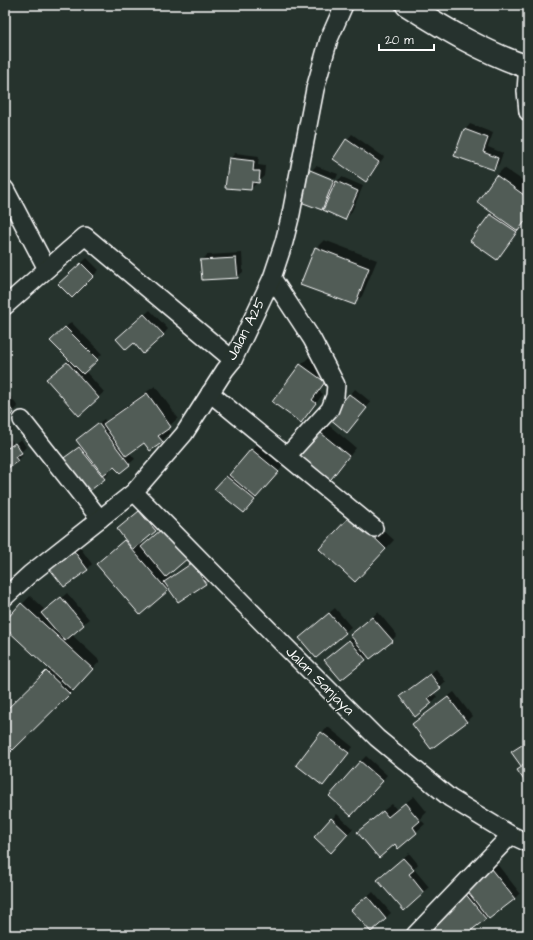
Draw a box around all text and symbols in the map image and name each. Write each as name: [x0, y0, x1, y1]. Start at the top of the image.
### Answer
scale bar: [379, 26, 434, 52]
text: 20 m: [385, 32, 414, 49]
street label: Jalan A25: [221, 294, 271, 364]
street label: Jalan Sanjaya: [280, 642, 360, 721]

